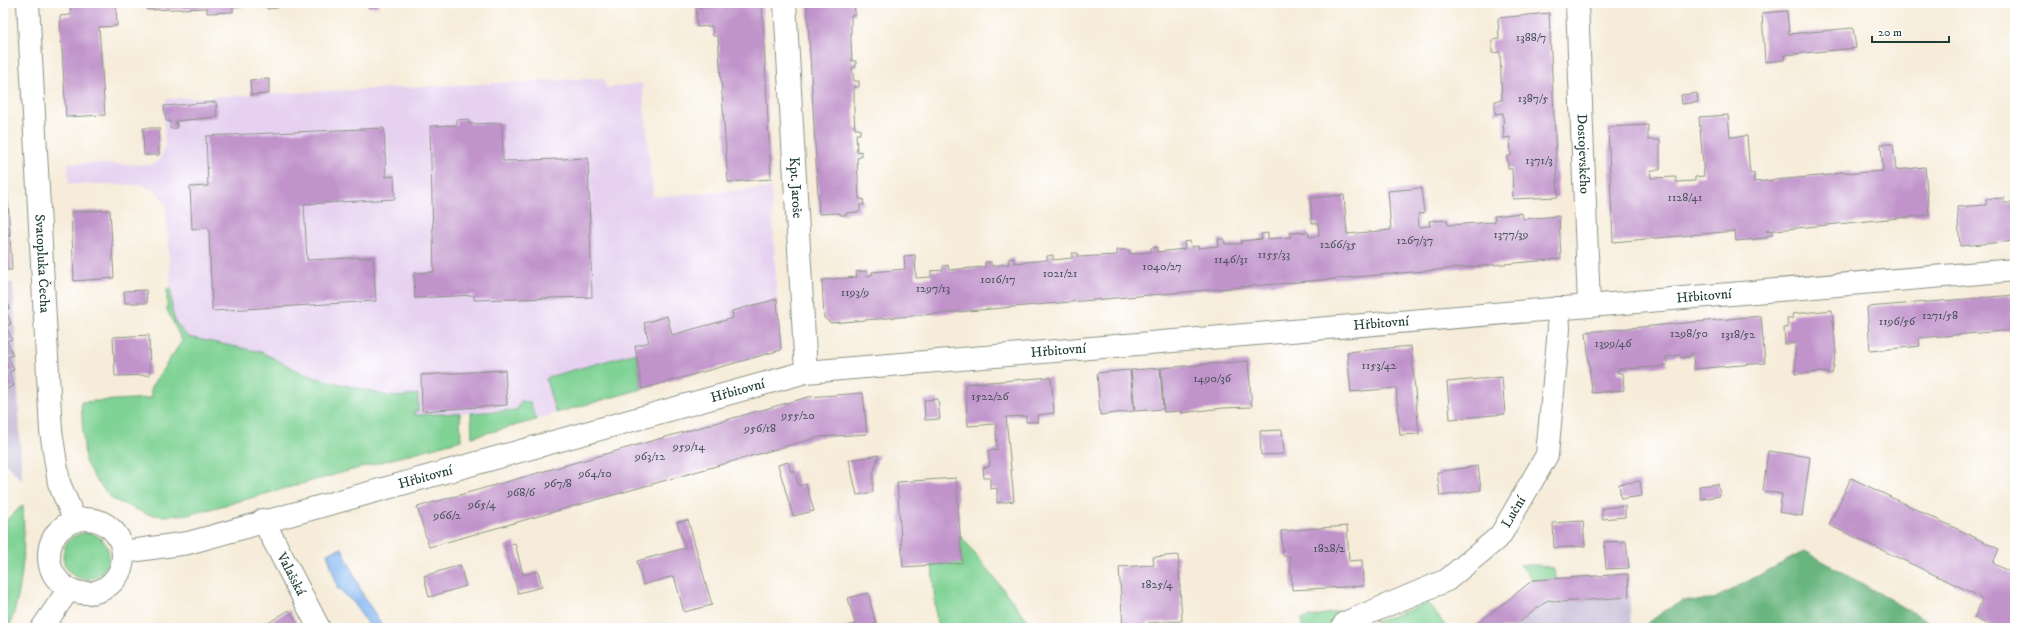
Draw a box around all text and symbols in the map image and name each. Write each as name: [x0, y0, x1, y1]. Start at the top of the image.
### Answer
scale bar: [1872, 18, 1949, 44]
text: 20 m: [1878, 25, 1902, 40]
house number: 1388/7: [1516, 30, 1546, 45]
house number: 1387/5: [1518, 91, 1548, 106]
street label: Dostojevského: [1572, 114, 1594, 194]
house number: 1371/3: [1525, 153, 1553, 168]
street label: Kpt. Jaroše: [785, 157, 806, 219]
house number: 1128/41: [1668, 190, 1703, 205]
street label: Svatopluka Čecha: [30, 214, 54, 314]
house number: 1377/39: [1493, 227, 1529, 242]
house number: 1267/37: [1397, 233, 1433, 248]
house number: 1266/35: [1320, 237, 1356, 252]
house number: 1155/33: [1258, 247, 1290, 262]
house number: 1146/31: [1214, 252, 1248, 267]
house number: 1040/27: [1142, 259, 1182, 274]
house number: 1021/21: [1043, 266, 1077, 281]
house number: 1016/17: [980, 272, 1016, 287]
house number: 1297/13: [916, 281, 950, 296]
house number: 1193/9: [841, 285, 869, 300]
street label: Hřbitovní: [1676, 285, 1734, 308]
house number: 1271/58: [1922, 308, 1958, 323]
street label: Hřbitovní: [1353, 312, 1411, 335]
house number: 1196/56: [1879, 314, 1916, 329]
house number: 1298/50: [1670, 326, 1708, 341]
house number: 1318/52: [1721, 327, 1755, 342]
house number: 1399/46: [1595, 336, 1632, 351]
street label: Hřbitovní: [1030, 339, 1088, 362]
house number: 1153/42: [1362, 358, 1397, 373]
house number: 1490/36: [1193, 371, 1232, 386]
street label: Hřbitovní: [709, 374, 768, 407]
house number: 1522/26: [971, 389, 1009, 404]
house number: 955/20: [780, 408, 815, 423]
house number: 956/18: [743, 421, 776, 436]
house number: 959/14: [672, 439, 706, 454]
house number: 963/12: [634, 449, 665, 464]
street label: Hřbitovní: [396, 461, 456, 493]
house number: 964/10: [577, 466, 612, 481]
house number: 967/8: [543, 476, 572, 491]
house number: 968/6: [506, 485, 536, 500]
street label: Luční: [1498, 492, 1531, 531]
house number: 965/4: [467, 497, 497, 512]
house number: 966/2: [432, 508, 461, 523]
house number: 1828/2: [1313, 541, 1345, 556]
street label: Valašská: [272, 549, 310, 599]
house number: 1825/4: [1141, 577, 1174, 592]

